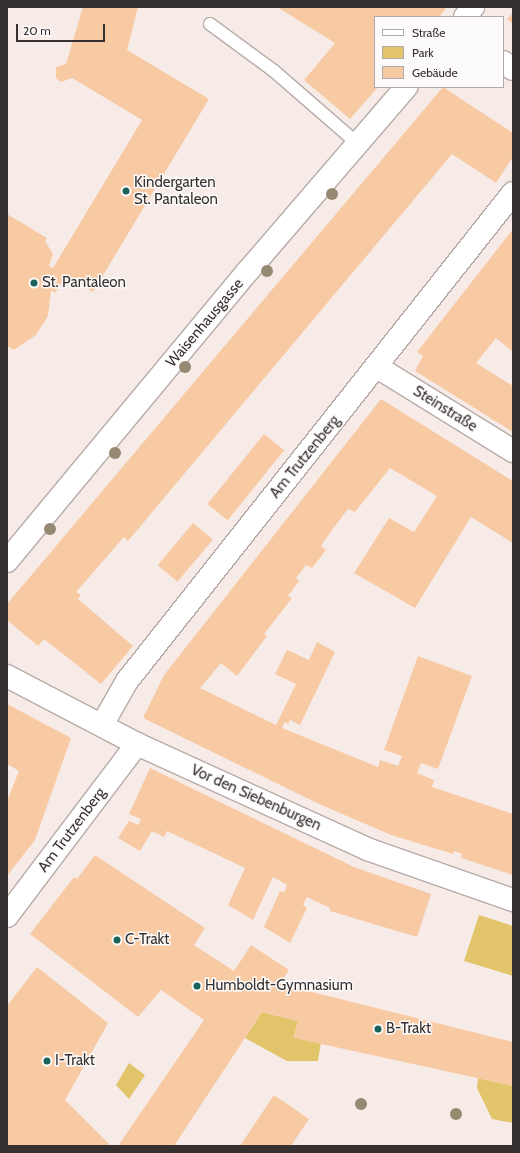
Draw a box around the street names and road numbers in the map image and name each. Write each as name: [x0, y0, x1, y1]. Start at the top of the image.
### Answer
street label: Waisenhausgasse: [163, 275, 247, 371]
street label: Steinstraße: [410, 382, 480, 436]
street label: Am Trutzenberg: [266, 412, 344, 502]
street label: Vor den Siebenburgen: [188, 761, 324, 835]
street label: Am Trutzenberg: [34, 784, 110, 876]

